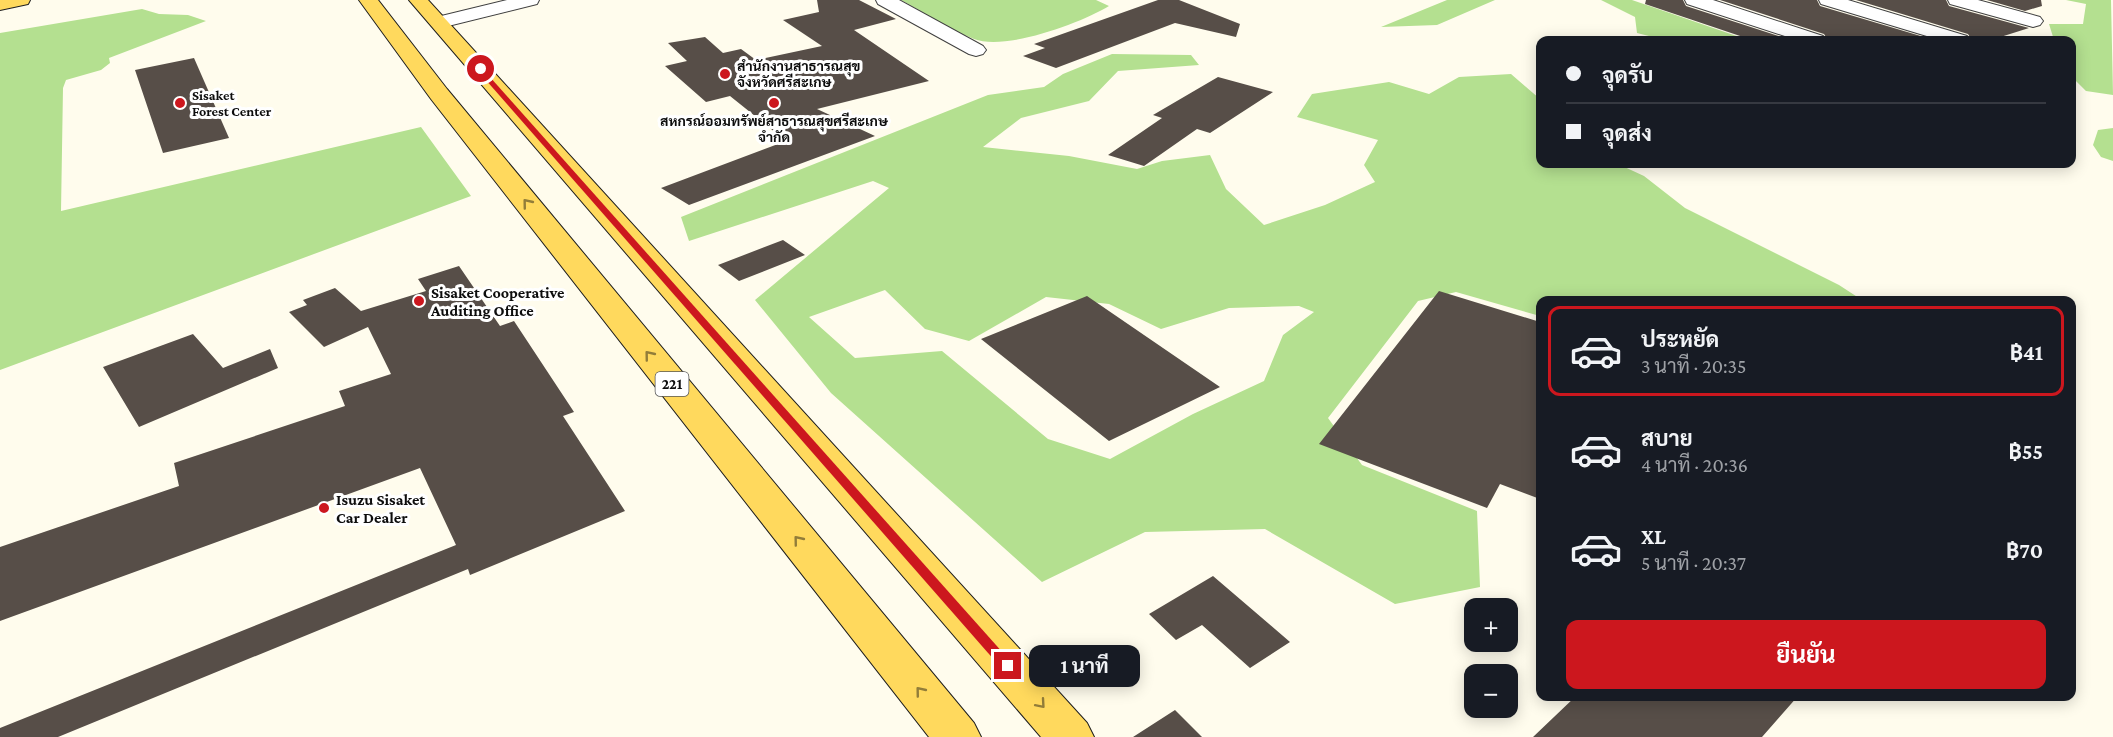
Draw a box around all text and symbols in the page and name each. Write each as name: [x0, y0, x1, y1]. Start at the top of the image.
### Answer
route start: [467, 55, 494, 82]
place label: สำนักงานสาธารณสุข จังหวัดศรีสะเกษ: [737, 58, 860, 90]
text: จุดรับ: [1602, 63, 1653, 88]
marker: สำนักงานสาธารณสุข จังหวัดศรีสะเกษ: [718, 67, 732, 81]
place label: Sisaket Forest Center: [192, 87, 272, 119]
marker: Sisaket Forest Center: [173, 96, 187, 110]
marker: สหกรณ์ออมทรัพย์สาธารณสุขศรีสะเกษ จำกัด: [767, 96, 781, 110]
place label: สหกรณ์ออมทรัพย์สาธารณสุขศรีสะเกษ จำกัด: [660, 112, 889, 145]
text: จุดส่ง: [1602, 121, 1652, 146]
one-way arrow: [523, 199, 534, 210]
place label: Sisaket Cooperative Auditing Office: [430, 284, 565, 319]
marker: Sisaket Cooperative Auditing Office: [412, 294, 426, 308]
icon: car: [1569, 324, 1623, 378]
text: ประหยัด: [1641, 327, 1719, 352]
text: ฿41: [2010, 340, 2043, 365]
one-way arrow: [645, 351, 656, 362]
text: 3 นาที · 20:35: [1641, 355, 1746, 377]
road number: 221: [656, 372, 688, 396]
icon: car: [1569, 423, 1623, 477]
text: สบาย: [1641, 426, 1693, 451]
text: ฿55: [2008, 439, 2043, 464]
text: 4 นาที · 20:36: [1641, 454, 1748, 476]
place label: Isuzu Sisaket Car Dealer: [336, 491, 425, 526]
marker: Isuzu Sisaket Car Dealer: [317, 501, 331, 515]
icon: car: [1569, 522, 1623, 576]
text: XL: [1641, 524, 1666, 549]
one-way arrow: [794, 535, 805, 546]
text: ฿70: [2006, 538, 2043, 563]
text: 5 นาที · 20:37: [1641, 552, 1746, 574]
map controls: [1464, 598, 1518, 718]
button: +: [1464, 598, 1518, 652]
button: ยืนยัน: [1566, 620, 2046, 689]
callout: 1 นาที: [1029, 645, 1140, 687]
route end: [994, 652, 1021, 679]
text: 1 นาที: [1060, 655, 1109, 677]
button: −: [1464, 664, 1518, 718]
one-way arrow: [916, 687, 927, 698]
one-way arrow: [1034, 698, 1045, 708]

